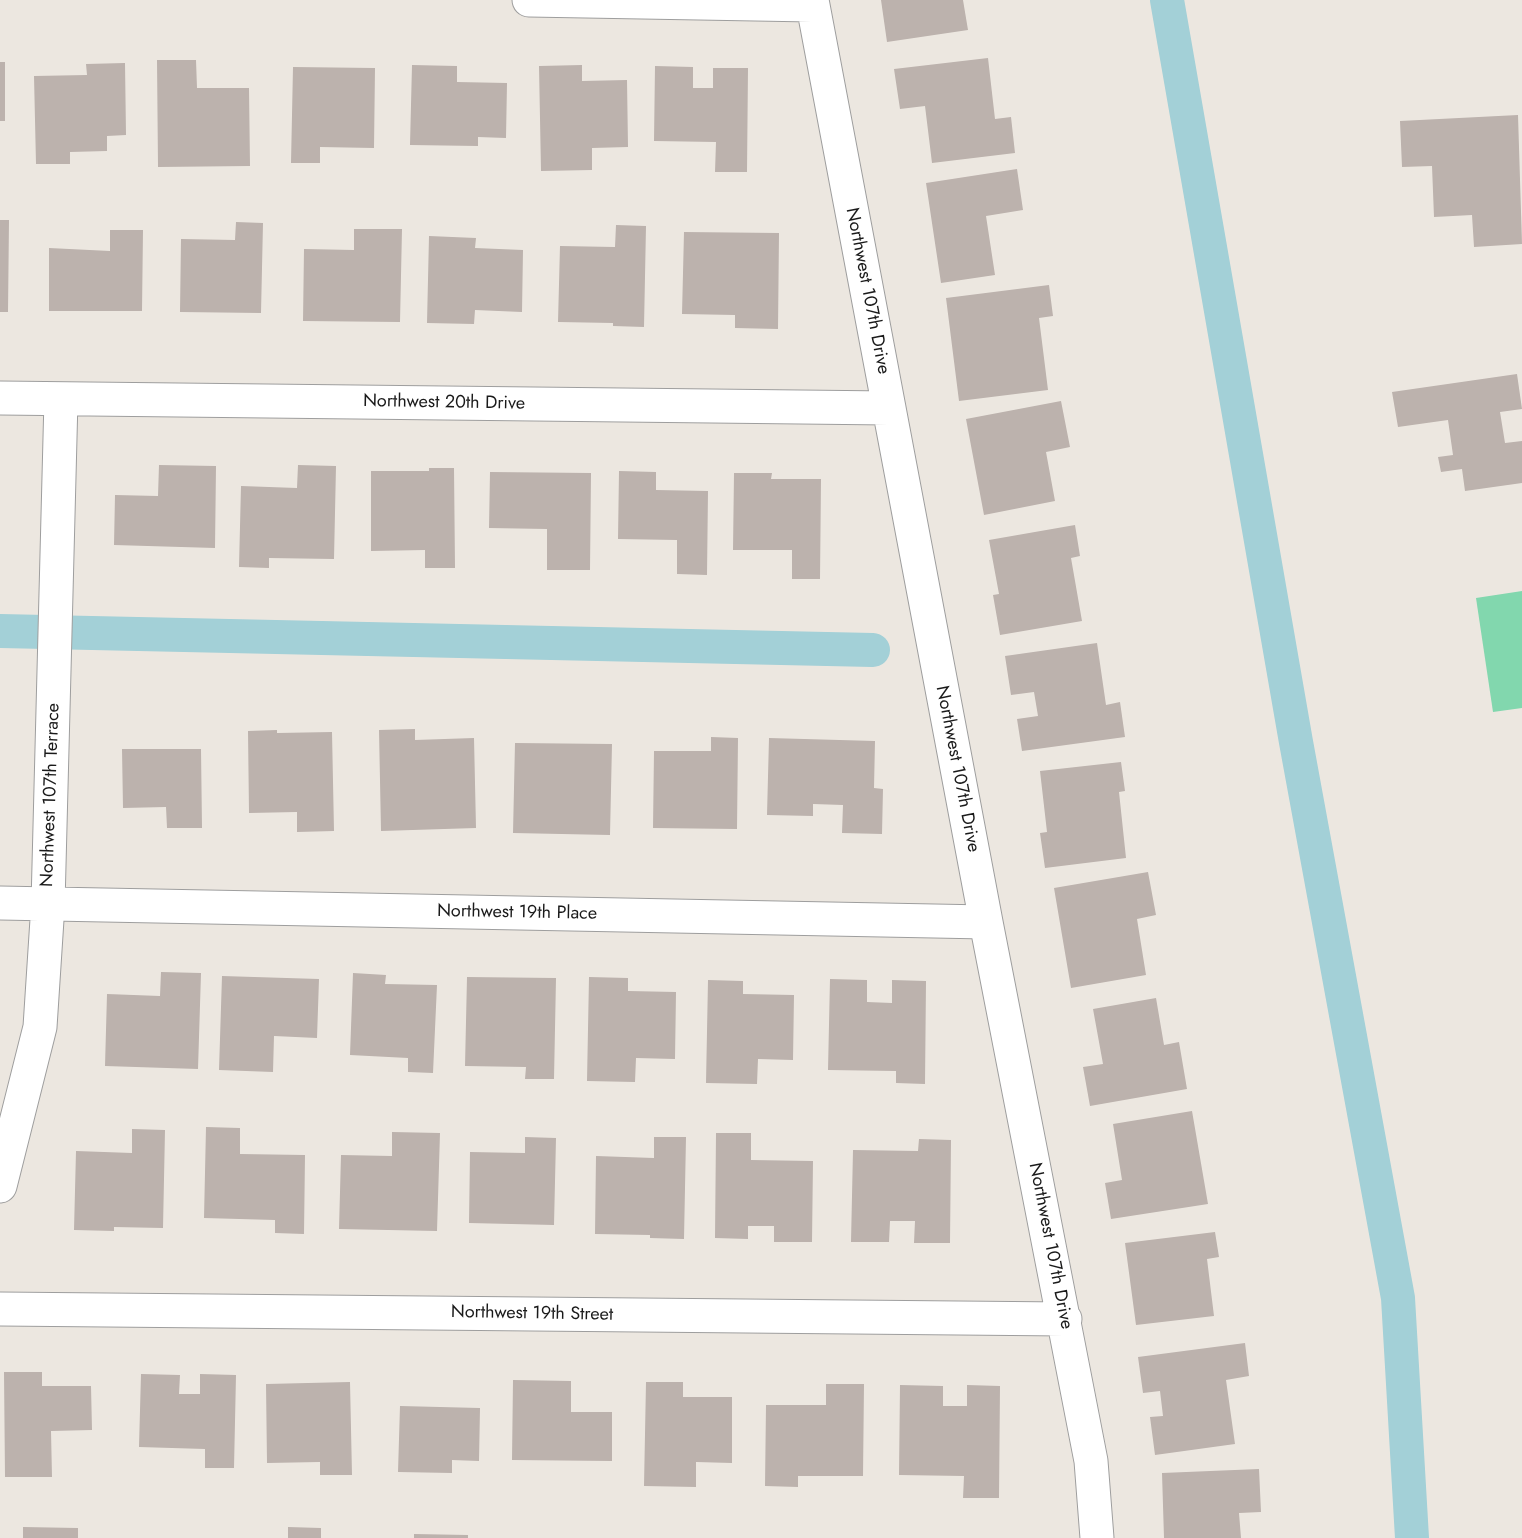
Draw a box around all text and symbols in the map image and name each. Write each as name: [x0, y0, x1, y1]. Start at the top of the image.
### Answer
street label: Northwest 107th Drive: [840, 206, 894, 376]
street label: Northwest 20th Drive: [363, 391, 525, 415]
street label: Northwest 107th Drive: [930, 684, 984, 854]
street label: Northwest 107th Terrace: [37, 703, 65, 887]
street label: Northwest 19th Place: [437, 901, 597, 925]
street label: Northwest 107th Drive: [1023, 1161, 1077, 1331]
street label: Northwest 19th Street: [451, 1302, 613, 1326]

